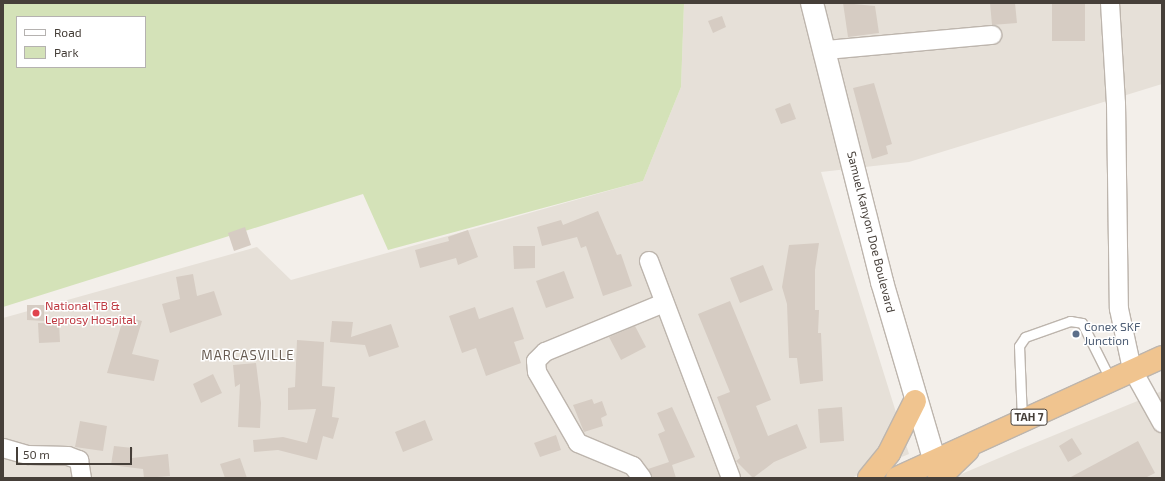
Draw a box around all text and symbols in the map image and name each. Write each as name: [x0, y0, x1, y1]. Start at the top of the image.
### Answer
legend: [16, 16, 146, 68]
text: Road: [54, 25, 82, 39]
text: Park: [54, 45, 79, 59]
street label: Samuel Kanyon Doe Boulevard: [844, 150, 898, 314]
place label: National TB & Leprosy Hospital: [45, 299, 137, 327]
marker: National TB & Leprosy Hospital: [30, 307, 42, 319]
place label: Conex SKF Junction: [1084, 320, 1140, 348]
marker: Conex SKF Junction: [1071, 329, 1081, 339]
district label: MARCASVILLE: [201, 347, 295, 363]
road number: TAH 7: [1010, 408, 1048, 426]
scale bar: [18, 439, 134, 465]
text: 50 m: [23, 447, 50, 461]

